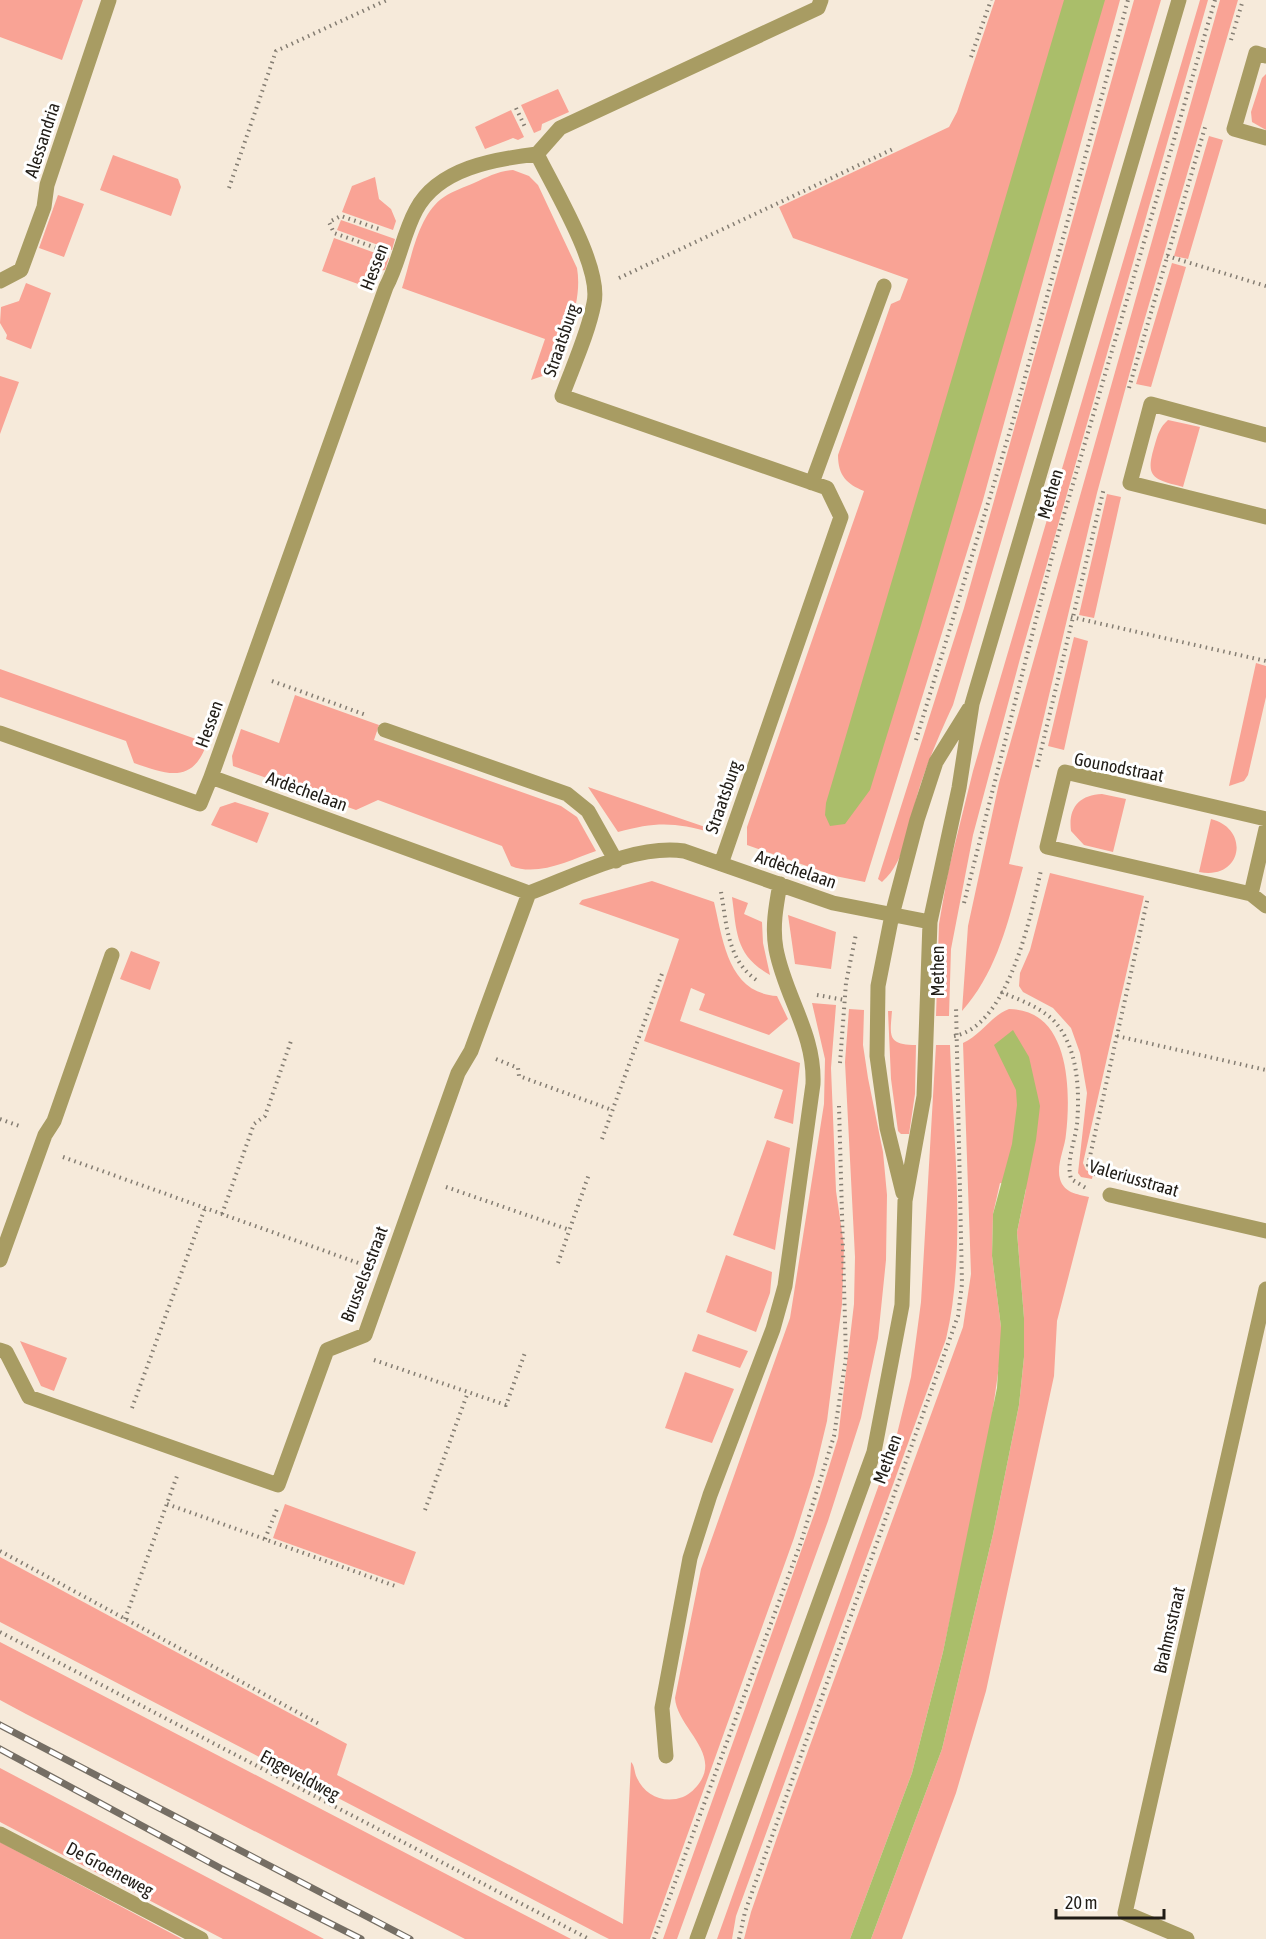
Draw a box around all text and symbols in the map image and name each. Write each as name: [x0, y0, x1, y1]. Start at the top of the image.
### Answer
street label: Alessandria: [20, 100, 64, 180]
street label: Hessen: [356, 241, 392, 293]
street label: Straatsburg: [539, 301, 583, 379]
street label: Methen: [1033, 467, 1067, 521]
street label: Hessen: [191, 698, 227, 750]
street label: Gounodstraat: [1072, 748, 1166, 786]
street label: Straatsburg: [701, 758, 745, 836]
street label: Ardèchelaan: [264, 767, 350, 815]
street label: Ardèchelaan: [753, 845, 839, 893]
street label: Methen: [927, 945, 948, 997]
street label: Valeriusstraat: [1087, 1155, 1181, 1201]
street label: Brusselsestraat: [336, 1223, 392, 1325]
street label: Methen: [868, 1431, 906, 1487]
street label: Brahmsstraat: [1149, 1585, 1189, 1675]
street label: Engeveldweg: [257, 1745, 343, 1805]
street label: De Groeneweg: [63, 1837, 157, 1901]
scale bar: [1056, 1882, 1164, 1920]
text: 20 m: [1065, 1892, 1097, 1913]

